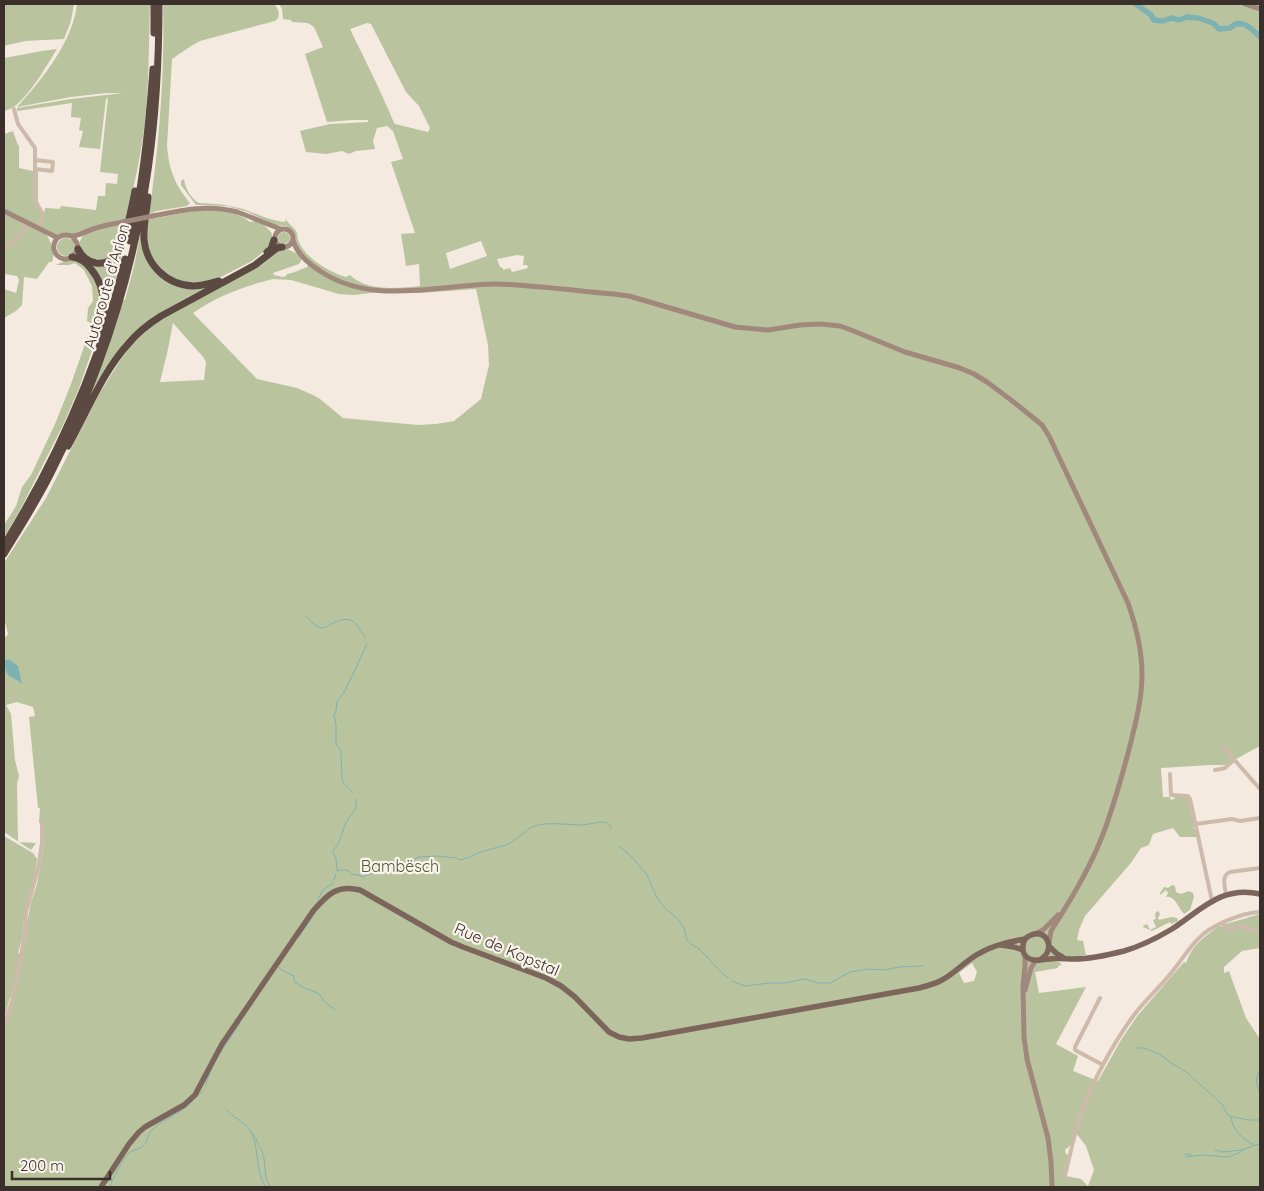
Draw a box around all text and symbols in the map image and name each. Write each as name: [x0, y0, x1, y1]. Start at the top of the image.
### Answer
street label: Autoroute d'Arlon: [79, 221, 133, 351]
park label: Bambësch: [361, 856, 439, 876]
street label: Rue de Kopstal: [451, 918, 563, 980]
scale bar: [12, 1148, 110, 1180]
text: 200 m: [20, 1156, 64, 1175]

